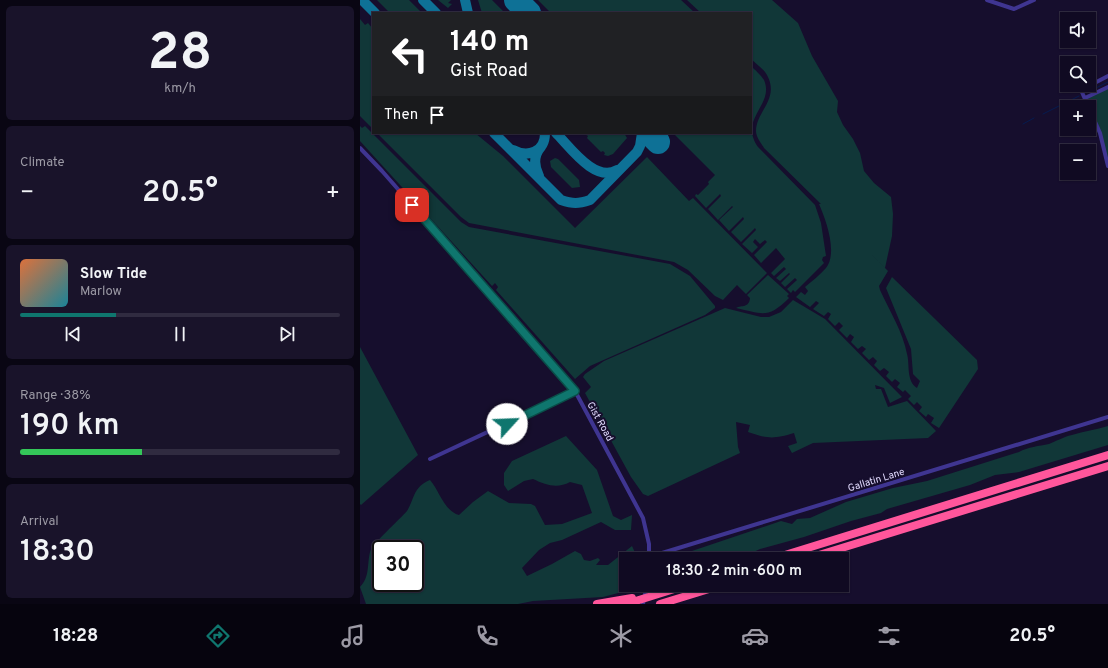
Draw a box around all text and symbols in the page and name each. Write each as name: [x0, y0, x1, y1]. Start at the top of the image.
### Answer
map controls: [1060, 12, 1096, 180]
button: sound: [1060, 12, 1096, 48]
text: 28: [148, 22, 212, 88]
text: 140 m: [450, 25, 529, 61]
icon: left: [384, 28, 436, 80]
button: search: [1060, 56, 1096, 92]
text: Gist Road: [450, 60, 528, 83]
text: km/h: [164, 81, 196, 97]
button: +: [1060, 100, 1096, 136]
icon: arrive: [426, 104, 448, 126]
text: Then: [384, 106, 418, 125]
button: −: [1060, 144, 1096, 180]
text: Climate: [20, 155, 65, 171]
text: 20.5°: [142, 175, 218, 212]
text: −: [20, 180, 34, 207]
text: +: [326, 180, 340, 207]
pin: [395, 188, 429, 222]
icon: arrive: [401, 194, 423, 216]
text: Slow Tide: [80, 265, 147, 284]
text: Marlow: [80, 284, 122, 300]
icon: previous: [62, 323, 84, 345]
icon: pause: [169, 323, 191, 345]
icon: next: [276, 323, 298, 345]
text: Range · 38%: [20, 388, 90, 404]
street label: Gist Road: [584, 400, 616, 444]
position arrow: [486, 403, 528, 445]
text: 190 km: [20, 408, 120, 445]
street label: Gallatin Lane: [846, 466, 906, 495]
text: Arrival: [20, 514, 59, 530]
text: 18:30: [20, 534, 95, 571]
speed limit sign: 30: [372, 540, 424, 592]
text: 18:30 · 2 min · 600 m: [666, 562, 802, 581]
icon: directions: [204, 622, 232, 650]
icon: music: [339, 622, 367, 650]
icon: phone: [473, 622, 501, 650]
icon: climate: [607, 622, 635, 650]
icon: car: [741, 622, 769, 650]
icon: filters: [875, 622, 903, 650]
text: 18:28: [53, 625, 98, 648]
text: 20.5°: [1009, 625, 1055, 648]

